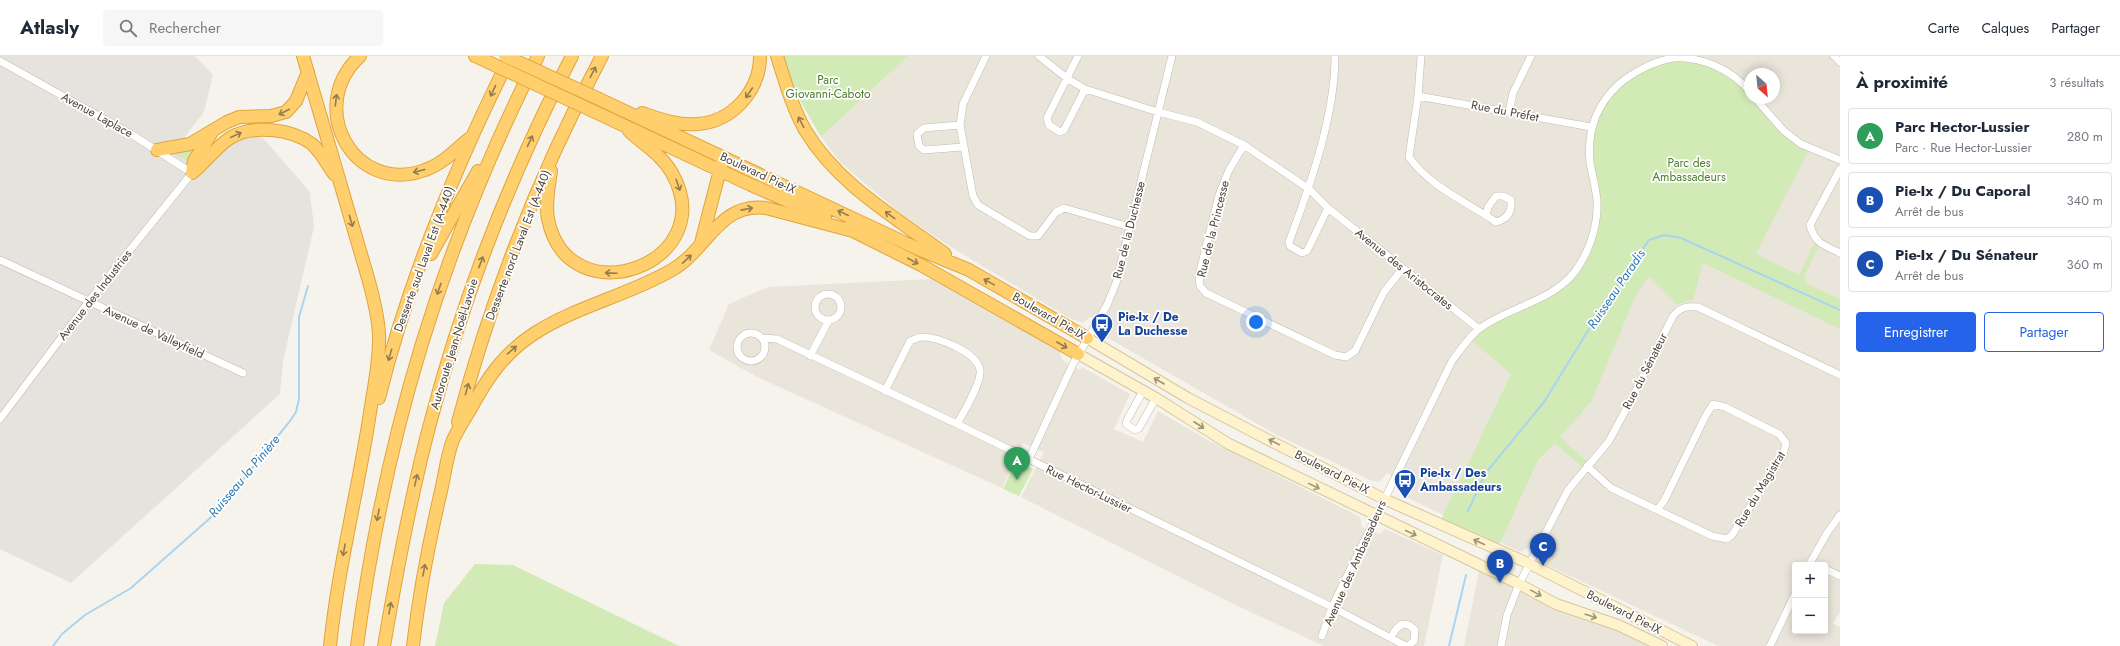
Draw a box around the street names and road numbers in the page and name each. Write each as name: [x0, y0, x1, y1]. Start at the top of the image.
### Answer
street label: Avenue Laplace: [58, 88, 136, 142]
street label: Rue du Préfet: [1470, 96, 1540, 126]
street label: Boulevard Pie-IX: [717, 148, 799, 199]
street label: Desserte nord Laval Est (A-440): [481, 167, 555, 323]
street label: Rue de la Duchesse: [1108, 179, 1150, 281]
street label: Rue de la Princesse: [1192, 179, 1234, 279]
street label: Desserte sud Laval Est (A-440): [389, 184, 459, 334]
street label: Avenue des Aristocrates: [1351, 224, 1457, 314]
street label: Avenue des Industries: [54, 246, 136, 344]
street label: Autoroute Jean-Noël-Lavoie: [426, 276, 482, 412]
street label: Boulevard Pie-IX: [1009, 288, 1089, 344]
street label: Avenue de Valleyfield: [101, 301, 207, 363]
street label: Rue du Sénateur: [1618, 329, 1672, 412]
street label: Boulevard Pie-IX: [1291, 445, 1373, 499]
street label: Rue du Magistrat: [1730, 448, 1790, 530]
street label: Rue Hector-Lussier: [1043, 460, 1136, 518]
street label: Avenue des Ambassadeurs: [1319, 497, 1391, 629]
street label: Boulevard Pie-IX: [1583, 585, 1665, 639]

